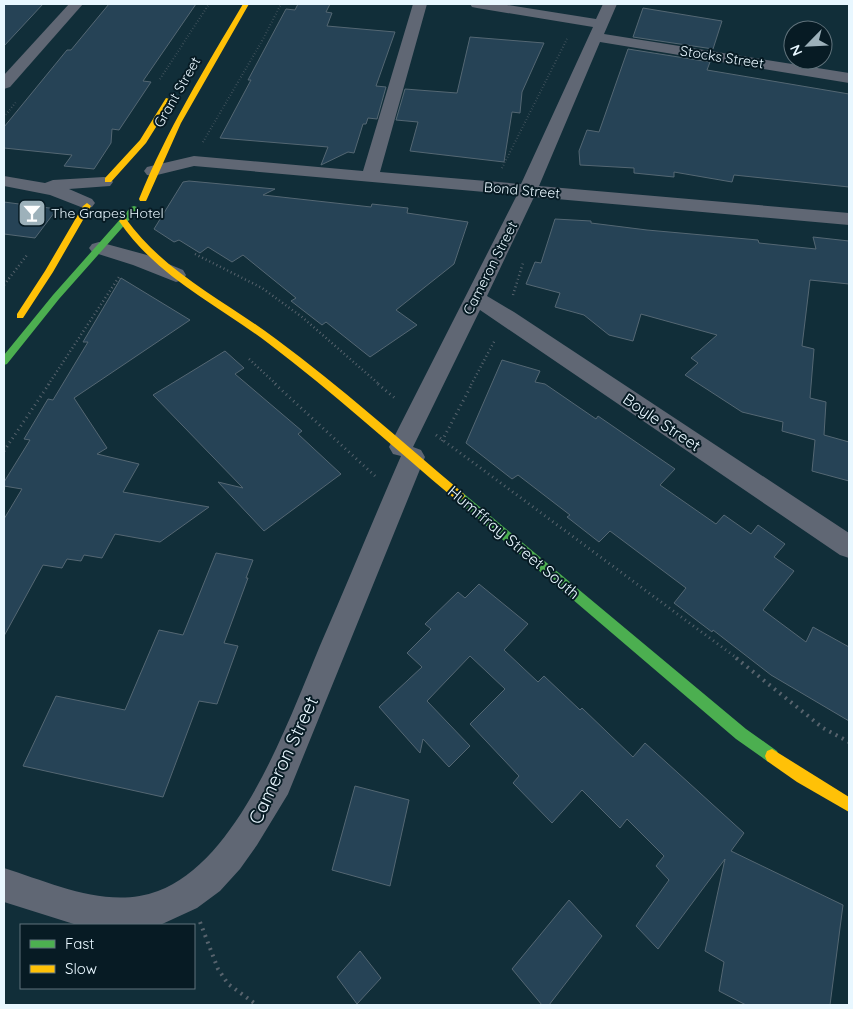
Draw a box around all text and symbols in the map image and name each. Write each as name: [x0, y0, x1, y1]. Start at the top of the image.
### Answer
north arrow: [783, 20, 833, 70]
street label: Stocks Street: [679, 42, 765, 73]
text: N: [786, 42, 806, 59]
street label: Grant Street: [150, 53, 205, 130]
street label: Bond Street: [483, 178, 561, 202]
bar icon: The Grapes Hotel: [17, 198, 47, 228]
place label: The Grapes Hotel: [51, 204, 164, 222]
street label: Cameron Street: [459, 218, 521, 318]
street label: Boyle Street: [619, 389, 705, 455]
street label: Humffray Street South: [444, 481, 584, 603]
street label: Cameron Street: [243, 692, 323, 828]
legend: [20, 924, 195, 989]
text: Fast: [65, 934, 94, 953]
text: Slow: [65, 959, 97, 978]

